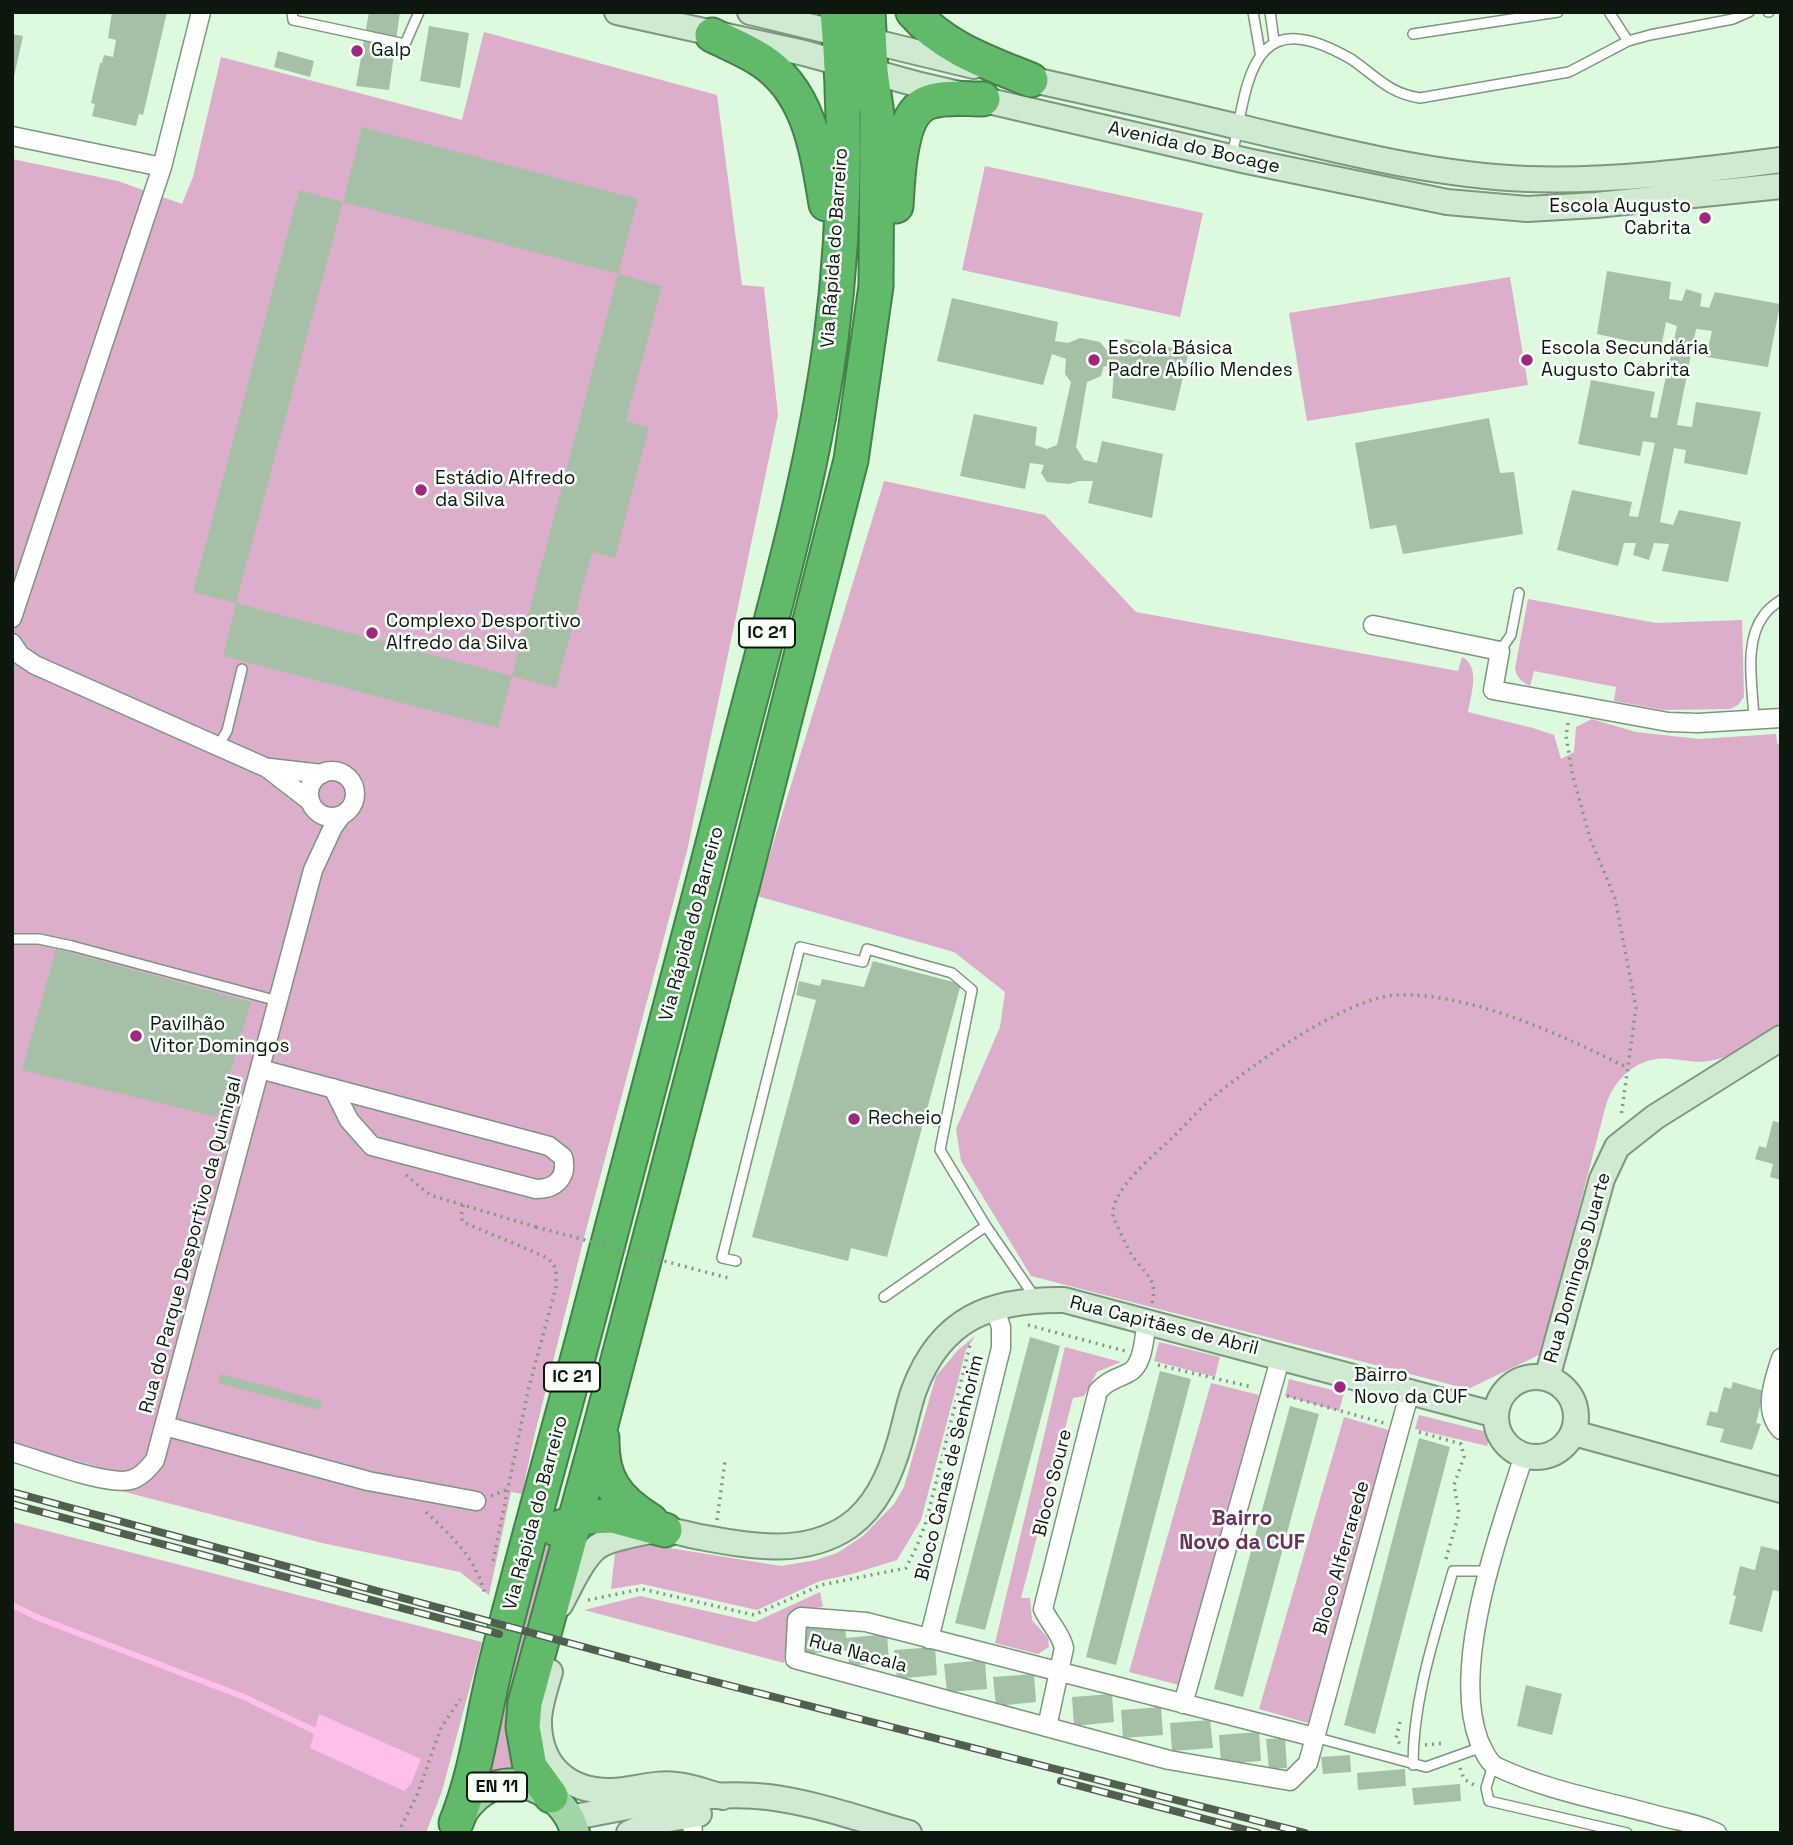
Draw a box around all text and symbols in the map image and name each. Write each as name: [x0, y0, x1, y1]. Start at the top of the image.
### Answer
place label: Galp: [371, 40, 411, 62]
marker: Galp: [349, 43, 365, 59]
street label: Avenida do Bocage: [1106, 117, 1282, 179]
street label: Via Rápida do Barreiro: [817, 147, 853, 349]
place label: Escola Augusto Cabrita: [1549, 196, 1691, 240]
marker: Escola Augusto Cabrita: [1697, 210, 1713, 226]
place label: Escola Básica Padre Abílio Mendes: [1108, 338, 1293, 382]
place label: Escola Secundária Augusto Cabrita: [1541, 338, 1709, 382]
marker: Escola Básica Padre Abílio Mendes: [1086, 352, 1102, 368]
marker: Escola Secundária Augusto Cabrita: [1519, 352, 1535, 368]
place label: Estádio Alfredo da Silva: [435, 468, 575, 512]
marker: Estádio Alfredo da Silva: [413, 482, 429, 498]
place label: Complexo Desportivo Alfredo da Silva: [386, 611, 581, 655]
road number: IC 21: [739, 618, 795, 648]
marker: Complexo Desportivo Alfredo da Silva: [364, 625, 380, 641]
street label: Via Rápida do Barreiro: [655, 824, 729, 1024]
place label: Pavilhão Vitor Domingos: [150, 1014, 290, 1058]
marker: Pavilhão Vitor Domingos: [128, 1028, 144, 1044]
street label: Rua do Parque Desportivo da Quimigal: [135, 1074, 247, 1416]
place label: Recheio: [868, 1108, 942, 1130]
marker: Recheio: [846, 1111, 862, 1127]
street label: Rua Domingos Duarte: [1540, 1170, 1616, 1366]
street label: Rua Capitães de Abril: [1067, 1291, 1261, 1361]
street label: Bloco Canas de Senhorim: [911, 1353, 989, 1583]
road number: IC 21: [544, 1362, 600, 1392]
place label: Bairro Novo da CUF: [1354, 1365, 1468, 1409]
marker: Bairro Novo da CUF: [1332, 1379, 1348, 1395]
street label: Via Rápida do Barreiro: [499, 1413, 573, 1613]
street label: Bloco Soure: [1029, 1427, 1077, 1539]
street label: Bloco Alferrarede: [1309, 1478, 1375, 1638]
district label: Bairro Novo da CUF: [1179, 1506, 1305, 1556]
street label: Rua Nacala: [806, 1630, 910, 1678]
road number: EN 11: [467, 1772, 527, 1801]

